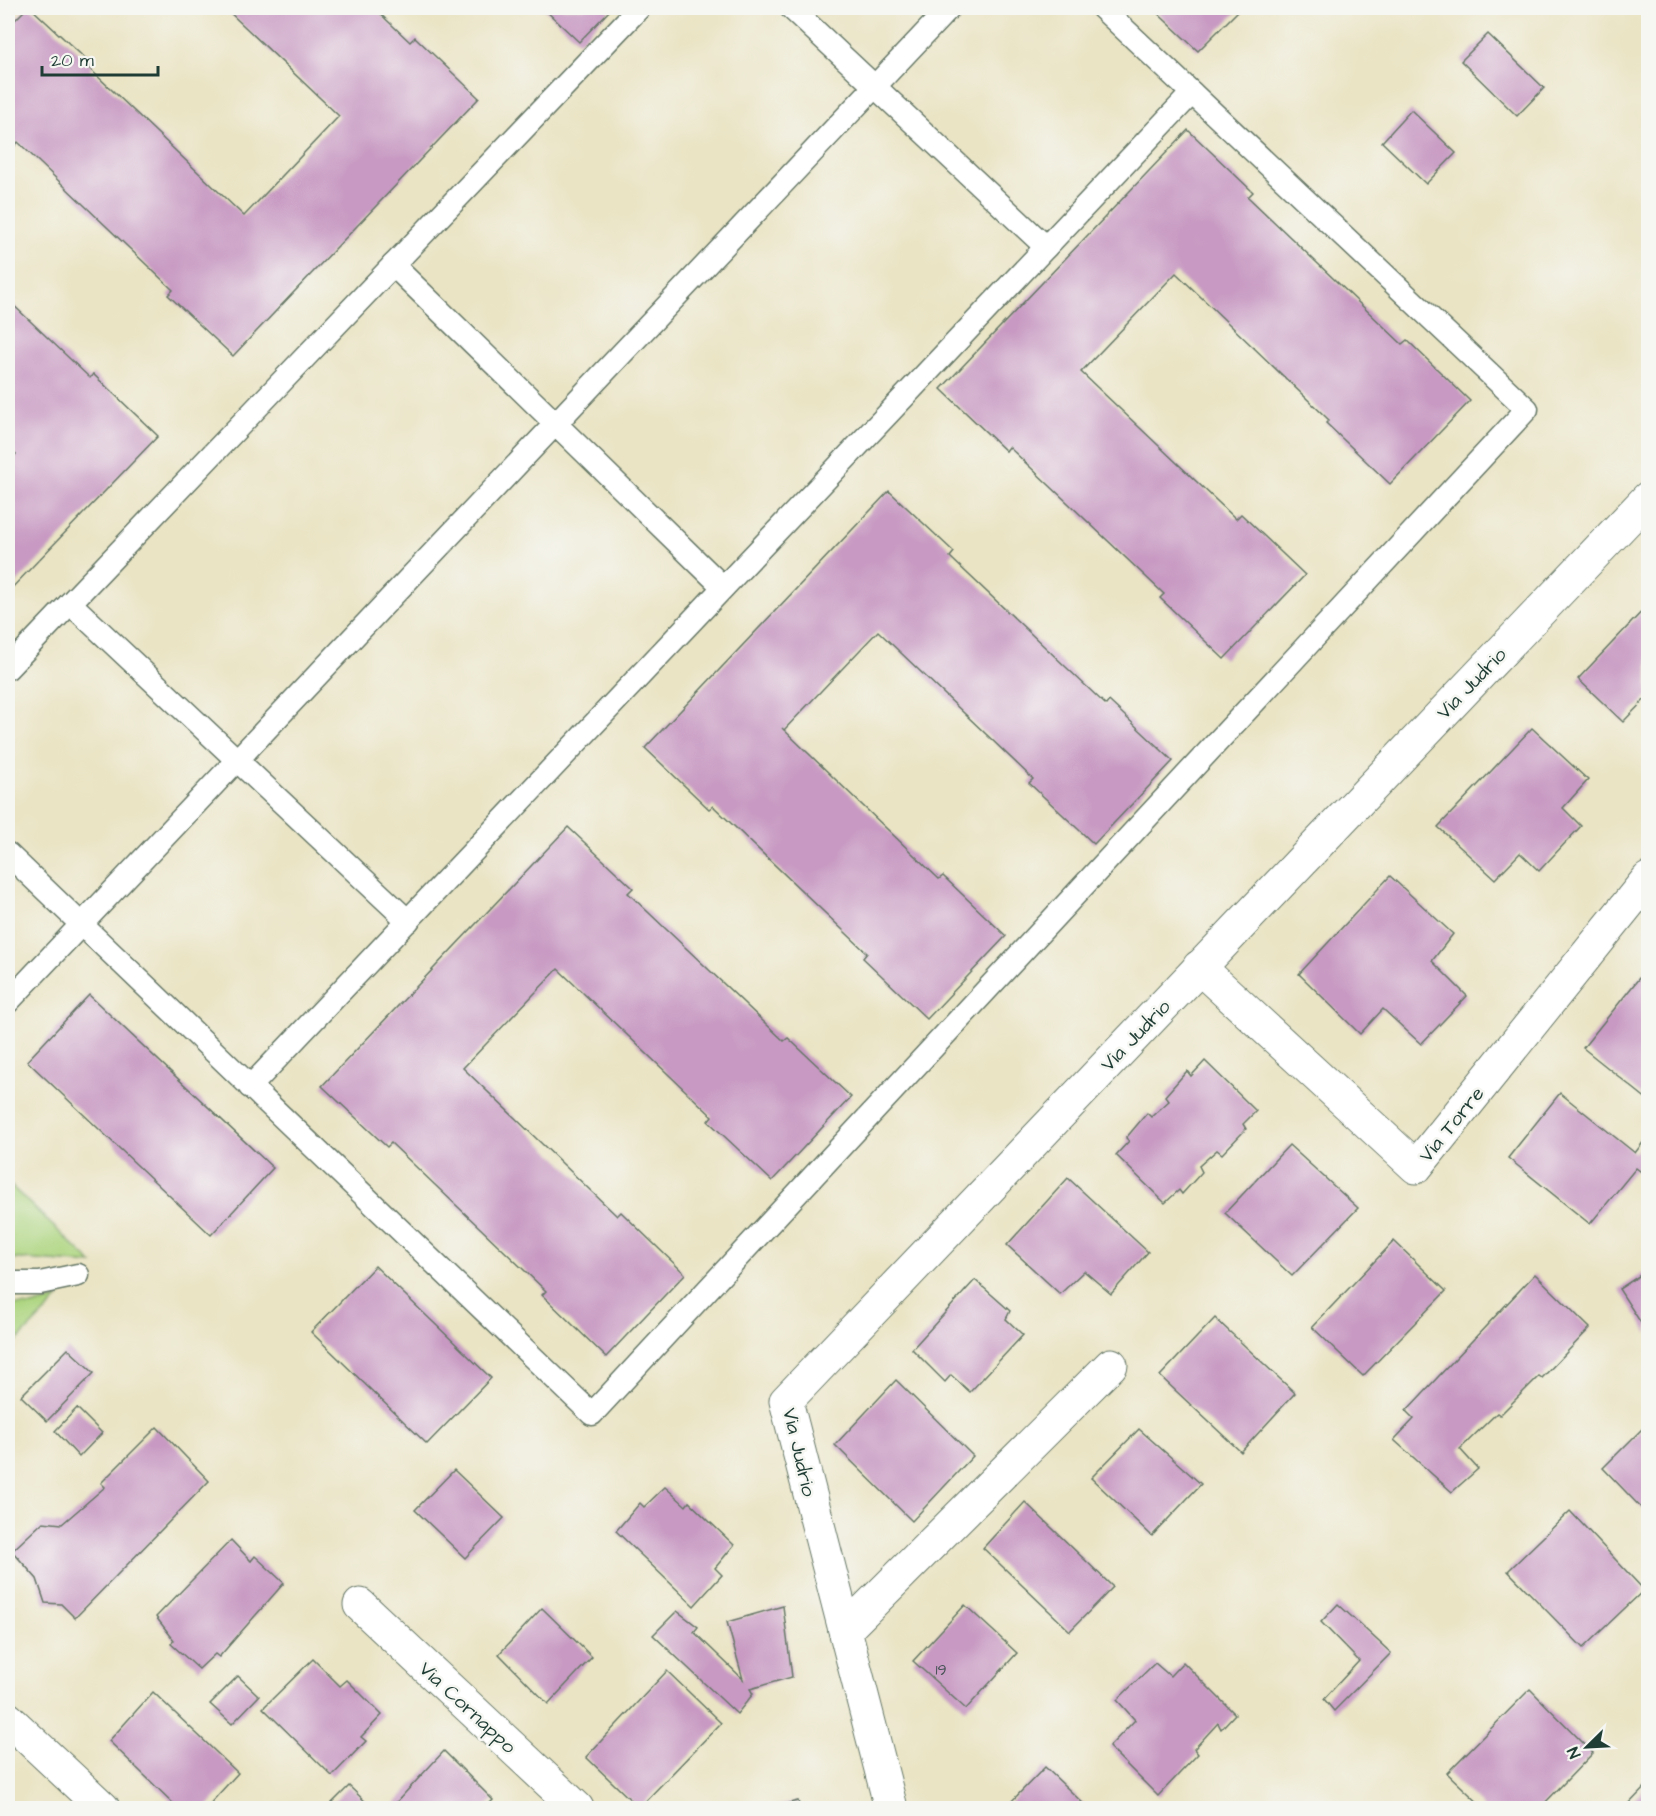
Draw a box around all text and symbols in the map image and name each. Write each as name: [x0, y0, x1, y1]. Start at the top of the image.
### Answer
scale bar: [42, 39, 158, 77]
text: 20 m: [51, 48, 94, 73]
street label: Via Judrio: [1430, 642, 1513, 726]
street label: Via Judrio: [1094, 994, 1177, 1078]
street label: Via Torre: [1412, 1081, 1491, 1169]
street label: Via Judrio: [775, 1405, 823, 1499]
street label: Via Cornappo: [412, 1655, 522, 1760]
house number: 19: [935, 1659, 947, 1681]
north arrow: [1557, 1717, 1617, 1777]
text: N: [1562, 1744, 1586, 1762]

